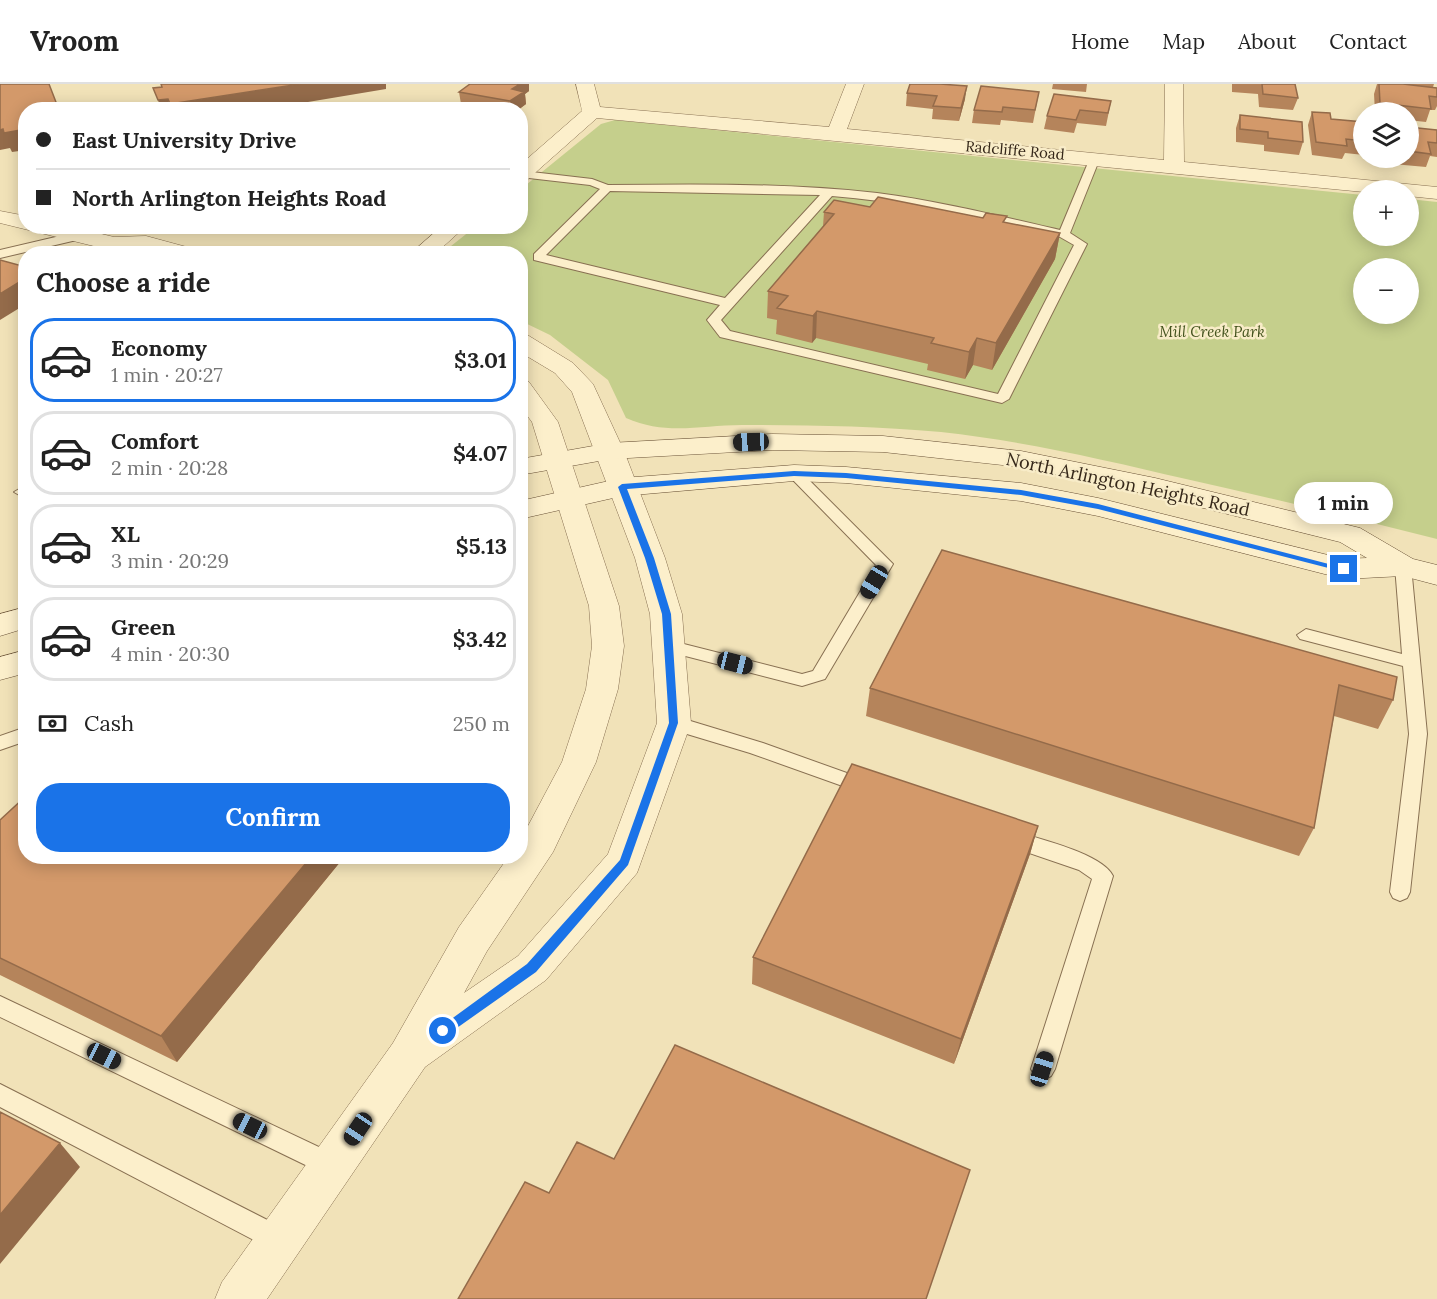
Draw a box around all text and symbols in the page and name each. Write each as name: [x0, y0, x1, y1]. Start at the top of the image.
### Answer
text: Vroom: [30, 23, 119, 59]
text: Home: [1071, 28, 1129, 55]
text: Map: [1162, 28, 1205, 55]
text: About: [1238, 28, 1296, 55]
text: Contact: [1329, 28, 1407, 55]
map controls: [1353, 102, 1419, 324]
button: layers: [1353, 102, 1419, 168]
text: East University Drive: [72, 126, 296, 154]
street label: Radcliffe Road: [965, 136, 1065, 164]
button: +: [1353, 180, 1419, 246]
text: North Arlington Heights Road: [72, 184, 386, 212]
button: −: [1353, 258, 1419, 324]
text: Choose a ride: [36, 265, 210, 299]
park label: Mill Creek Park: [1159, 322, 1265, 341]
icon: car: [39, 333, 93, 387]
text: Economy: [111, 334, 207, 362]
text: $3.01: [454, 346, 507, 374]
text: 1 min · 20:27: [111, 362, 223, 387]
icon: car: [39, 426, 93, 480]
text: Comfort: [111, 427, 199, 455]
car: [733, 432, 769, 452]
text: $4.07: [453, 439, 507, 467]
street label: North Arlington Heights Road: [1004, 447, 1252, 521]
text: 2 min · 20:28: [111, 455, 228, 480]
callout: 1 min: [1294, 482, 1394, 524]
text: 1 min: [1318, 490, 1369, 515]
icon: car: [39, 519, 93, 573]
text: XL: [111, 520, 140, 548]
text: $5.13: [456, 532, 507, 560]
text: 3 min · 20:29: [111, 548, 229, 573]
route end: [1330, 555, 1357, 582]
car: [857, 562, 891, 602]
icon: car: [39, 612, 93, 666]
text: Green: [111, 613, 176, 641]
text: $3.42: [453, 625, 507, 653]
text: 4 min · 20:30: [111, 641, 230, 666]
car: [715, 650, 755, 676]
icon: cash: [36, 707, 69, 740]
text: Cash: [84, 709, 134, 737]
text: 250 m: [453, 711, 510, 736]
button: Confirm: [36, 783, 510, 852]
route start: [429, 1017, 456, 1044]
car: [84, 1040, 124, 1072]
car: [1028, 1049, 1056, 1089]
car: [340, 1109, 376, 1149]
car: [230, 1110, 270, 1142]

